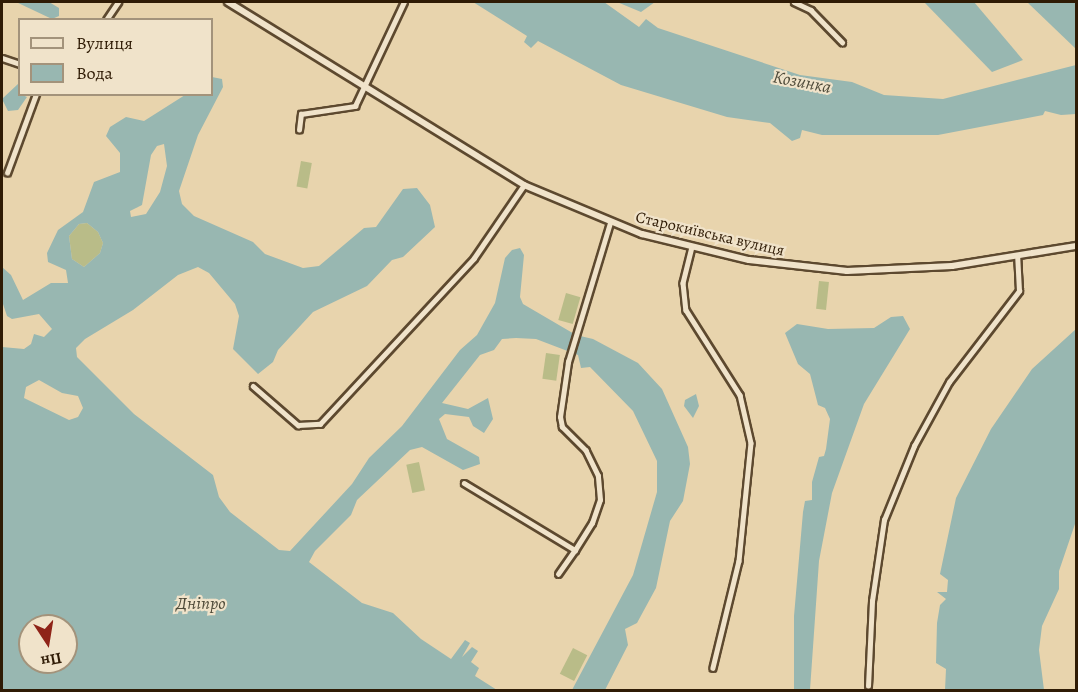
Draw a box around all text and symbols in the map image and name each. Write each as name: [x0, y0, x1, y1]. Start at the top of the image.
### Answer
legend: [18, 18, 213, 96]
text: Вулиця: [76, 31, 133, 55]
text: Вода: [76, 61, 113, 85]
water label: Козинка: [771, 66, 833, 98]
street label: Старокиївська вулиця: [634, 208, 786, 260]
water label: Дніпро: [176, 592, 226, 614]
north arrow: [18, 614, 78, 674]
text: Пн: [39, 647, 64, 673]

